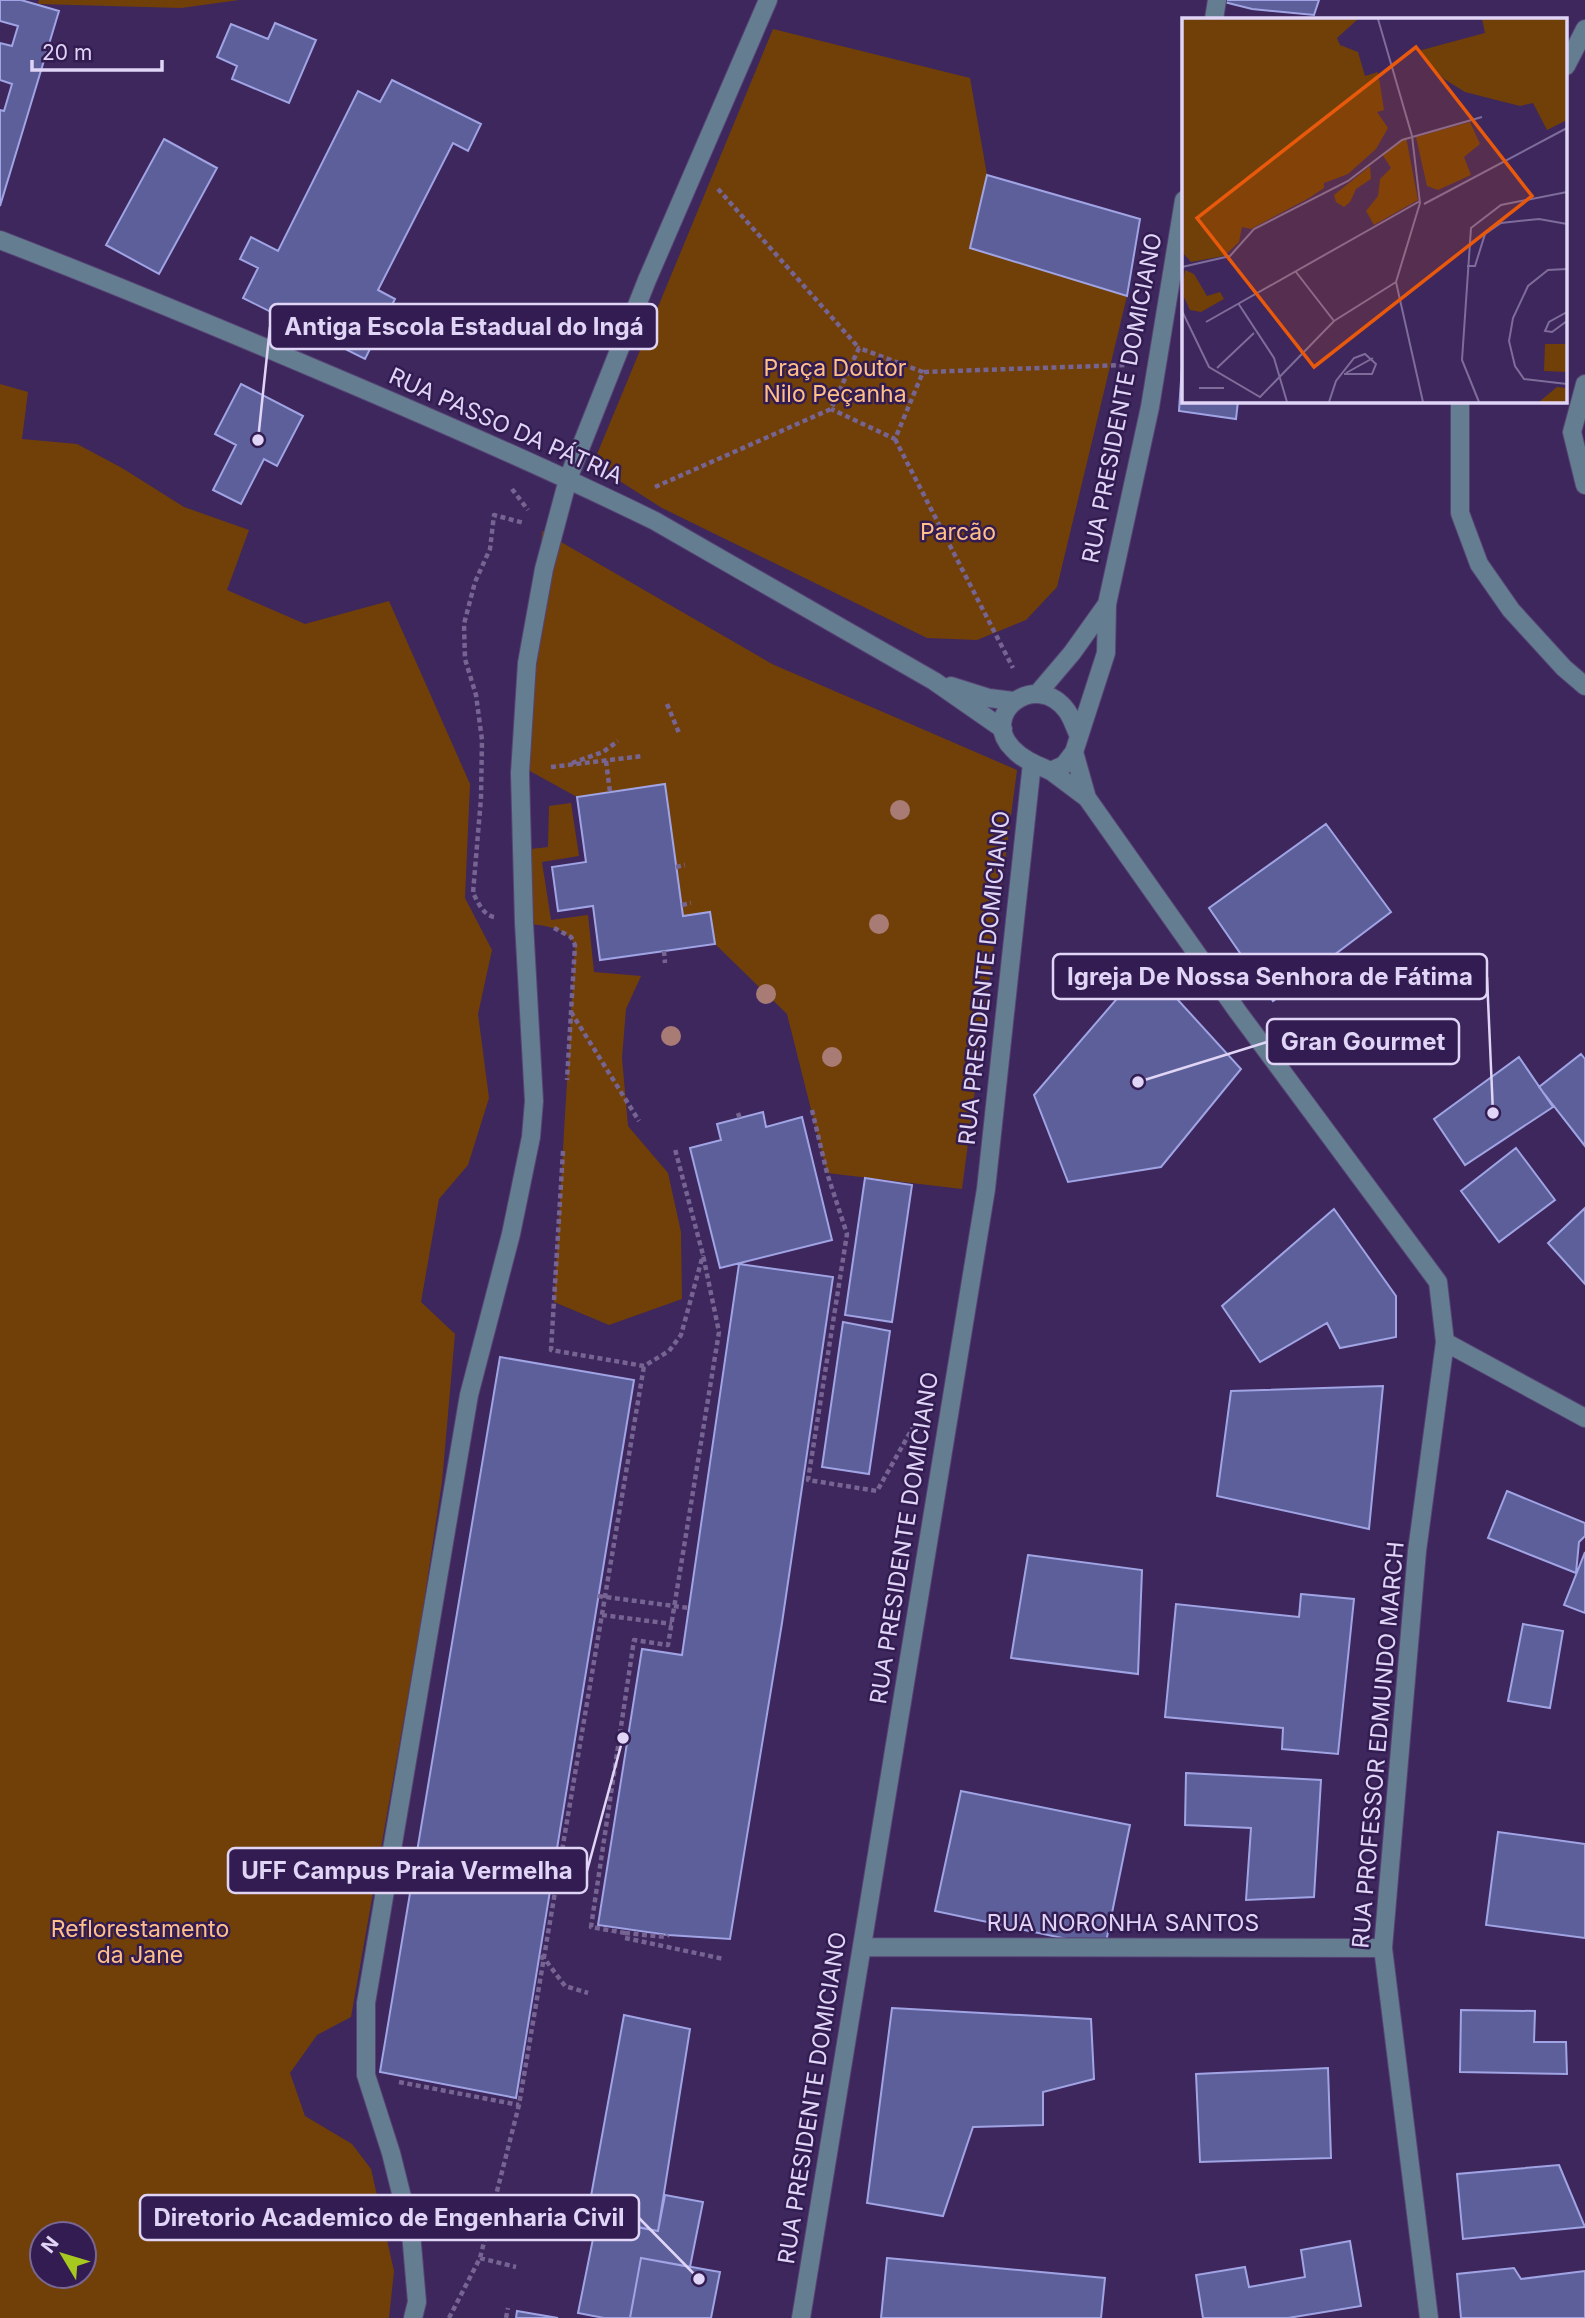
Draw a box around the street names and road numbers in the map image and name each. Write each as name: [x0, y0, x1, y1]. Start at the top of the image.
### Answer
street label: RUA PRESIDENTE DOMICIANO: [1076, 230, 1168, 566]
street label: RUA PASSO DA PÁTRIA: [385, 362, 627, 490]
street label: RUA PRESIDENTE DOMICIANO: [953, 810, 1015, 1146]
street label: RUA PRESIDENTE DOMICIANO: [864, 1370, 944, 1706]
street label: RUA PROFESSOR EDMUNDO MARCH: [1346, 1540, 1410, 1950]
street label: RUA NORONHA SANTOS: [987, 1909, 1259, 1937]
street label: RUA PRESIDENTE DOMICIANO: [772, 1930, 852, 2266]

